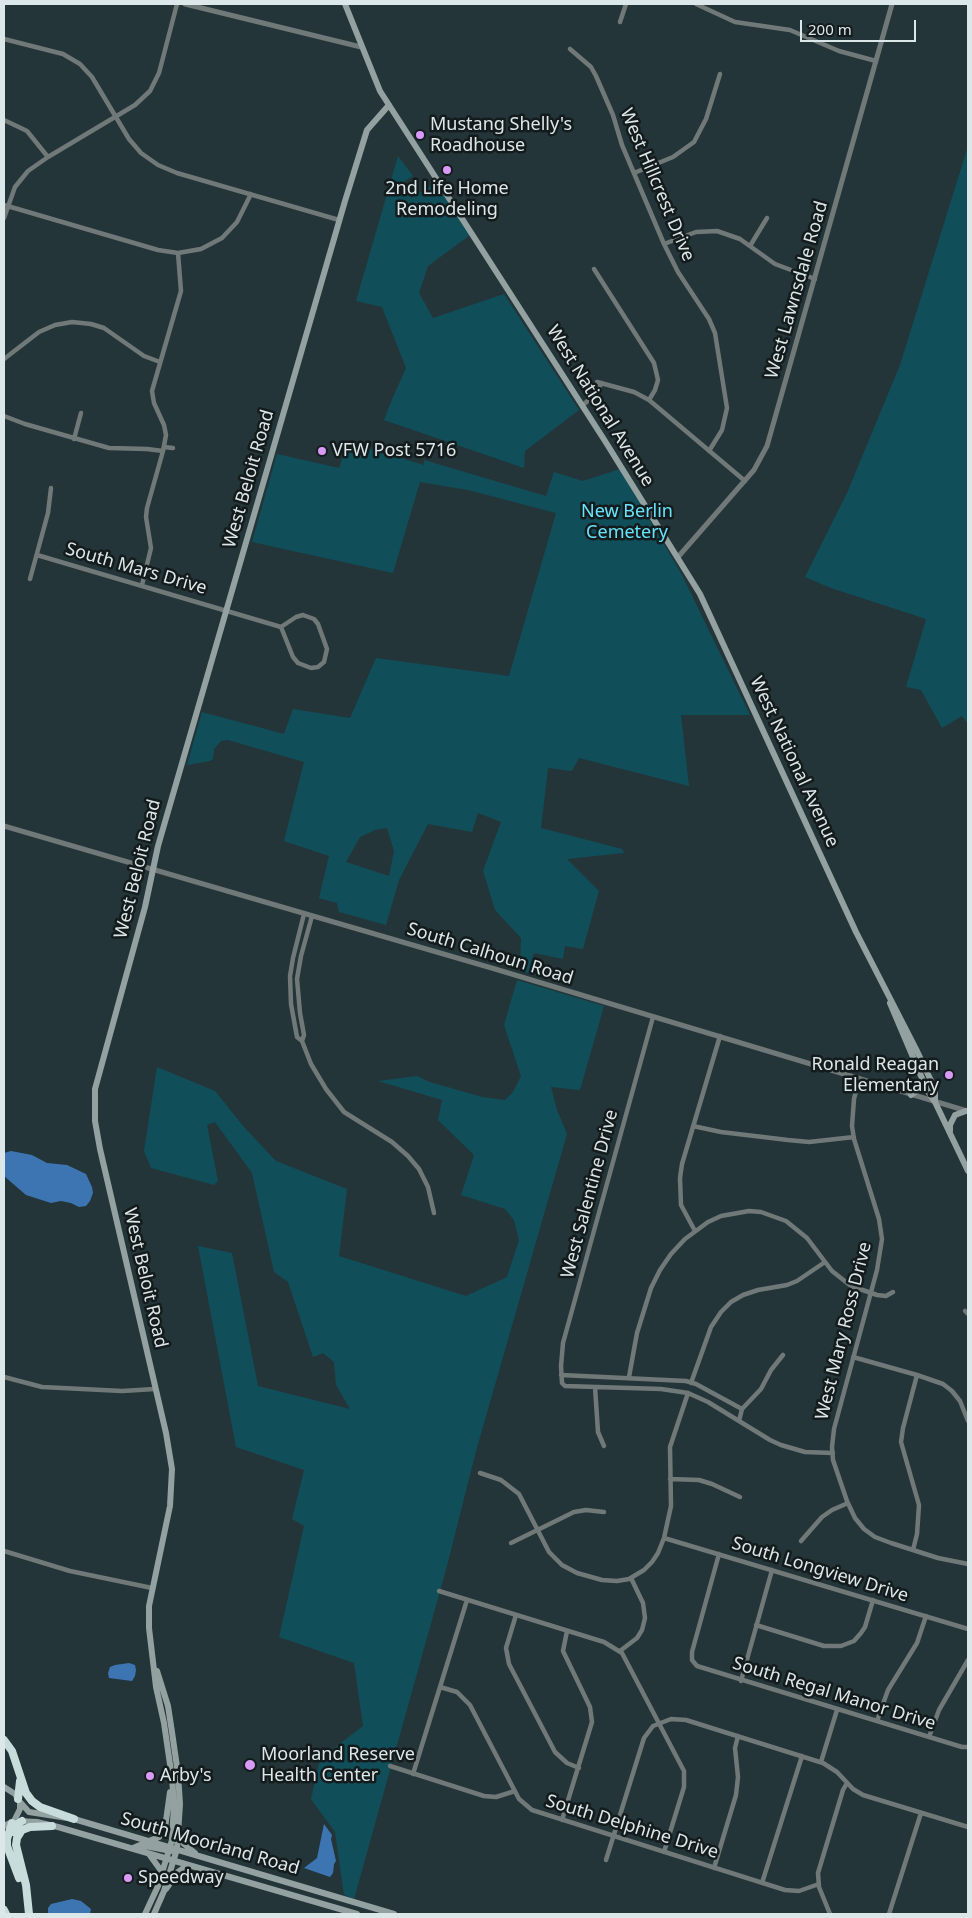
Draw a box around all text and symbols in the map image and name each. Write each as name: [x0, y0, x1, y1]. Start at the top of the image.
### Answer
scale bar: [802, 10, 918, 42]
text: 200 m: [808, 19, 852, 39]
street label: West Hillcrest Drive: [615, 105, 699, 265]
place label: Mustang Shelly's Roadhouse: [430, 114, 572, 156]
marker: Mustang Shelly's Roadhouse: [414, 129, 426, 141]
marker: 2nd Life Home Remodeling: [441, 164, 453, 176]
place label: 2nd Life Home Remodeling: [385, 178, 509, 220]
street label: West Lawnsdale Road: [761, 199, 833, 381]
street label: West National Avenue: [542, 321, 658, 491]
street label: West Beloit Road: [219, 407, 279, 551]
place label: VFW Post 5716: [332, 440, 456, 462]
marker: VFW Post 5716: [316, 445, 328, 457]
park label: New Berlin Cemetery: [581, 501, 673, 544]
street label: South Mars Drive: [63, 539, 209, 599]
street label: West National Avenue: [745, 673, 843, 851]
street label: West Beloit Road: [110, 797, 166, 941]
street label: South Calhoun Road: [404, 918, 576, 990]
place label: Ronald Reagan Elementary: [812, 1054, 939, 1096]
marker: Ronald Reagan Elementary: [943, 1069, 955, 1081]
street label: West Salentine Drive: [557, 1107, 623, 1281]
street label: West Beloit Road: [118, 1206, 172, 1350]
street label: West Mary Ross Drive: [811, 1240, 877, 1422]
street label: South Longview Drive: [729, 1533, 911, 1607]
street label: South Regal Manor Drive: [730, 1653, 938, 1735]
place label: Moorland Reserve Health Center: [261, 1744, 415, 1786]
marker: Moorland Reserve Health Center: [243, 1758, 257, 1772]
place label: Arby's: [160, 1765, 212, 1787]
marker: Arby's: [144, 1770, 156, 1782]
street label: South Delphine Drive: [543, 1790, 721, 1864]
street label: South Moorland Road: [118, 1808, 302, 1880]
place label: Speedway: [138, 1867, 224, 1889]
marker: Speedway: [122, 1872, 134, 1884]

